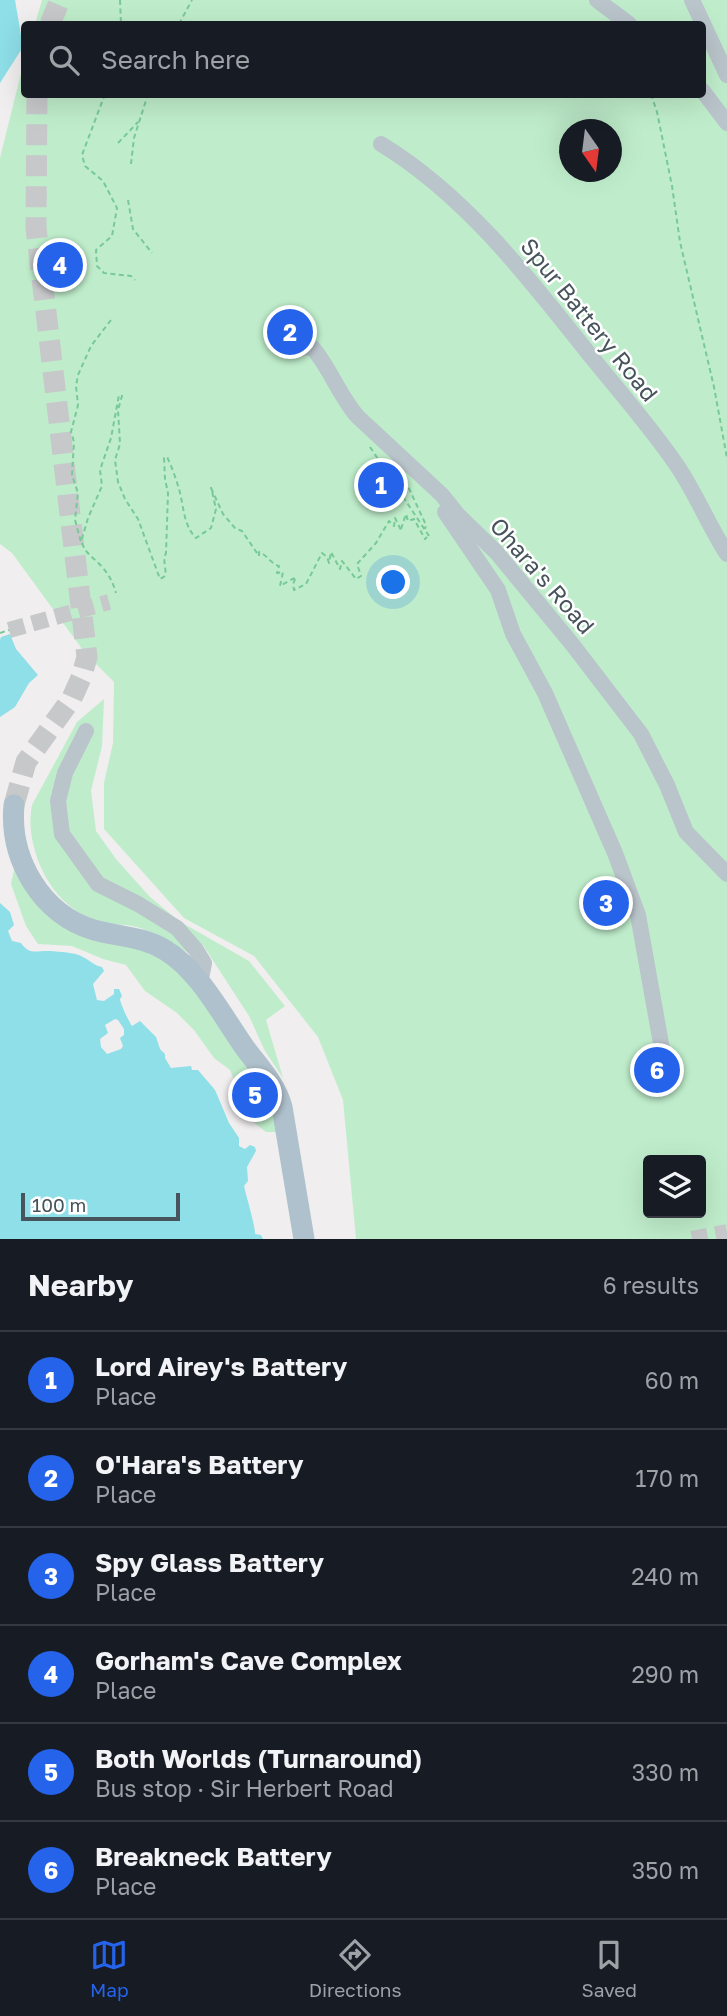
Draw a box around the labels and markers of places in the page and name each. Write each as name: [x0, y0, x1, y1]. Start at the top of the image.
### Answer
pin: 4: [37, 239, 83, 291]
pin: 2: [267, 306, 313, 358]
pin: 1: [358, 459, 404, 511]
pin: 3: [583, 877, 629, 929]
pin: 6: [634, 1044, 680, 1096]
pin: 5: [232, 1069, 278, 1121]

